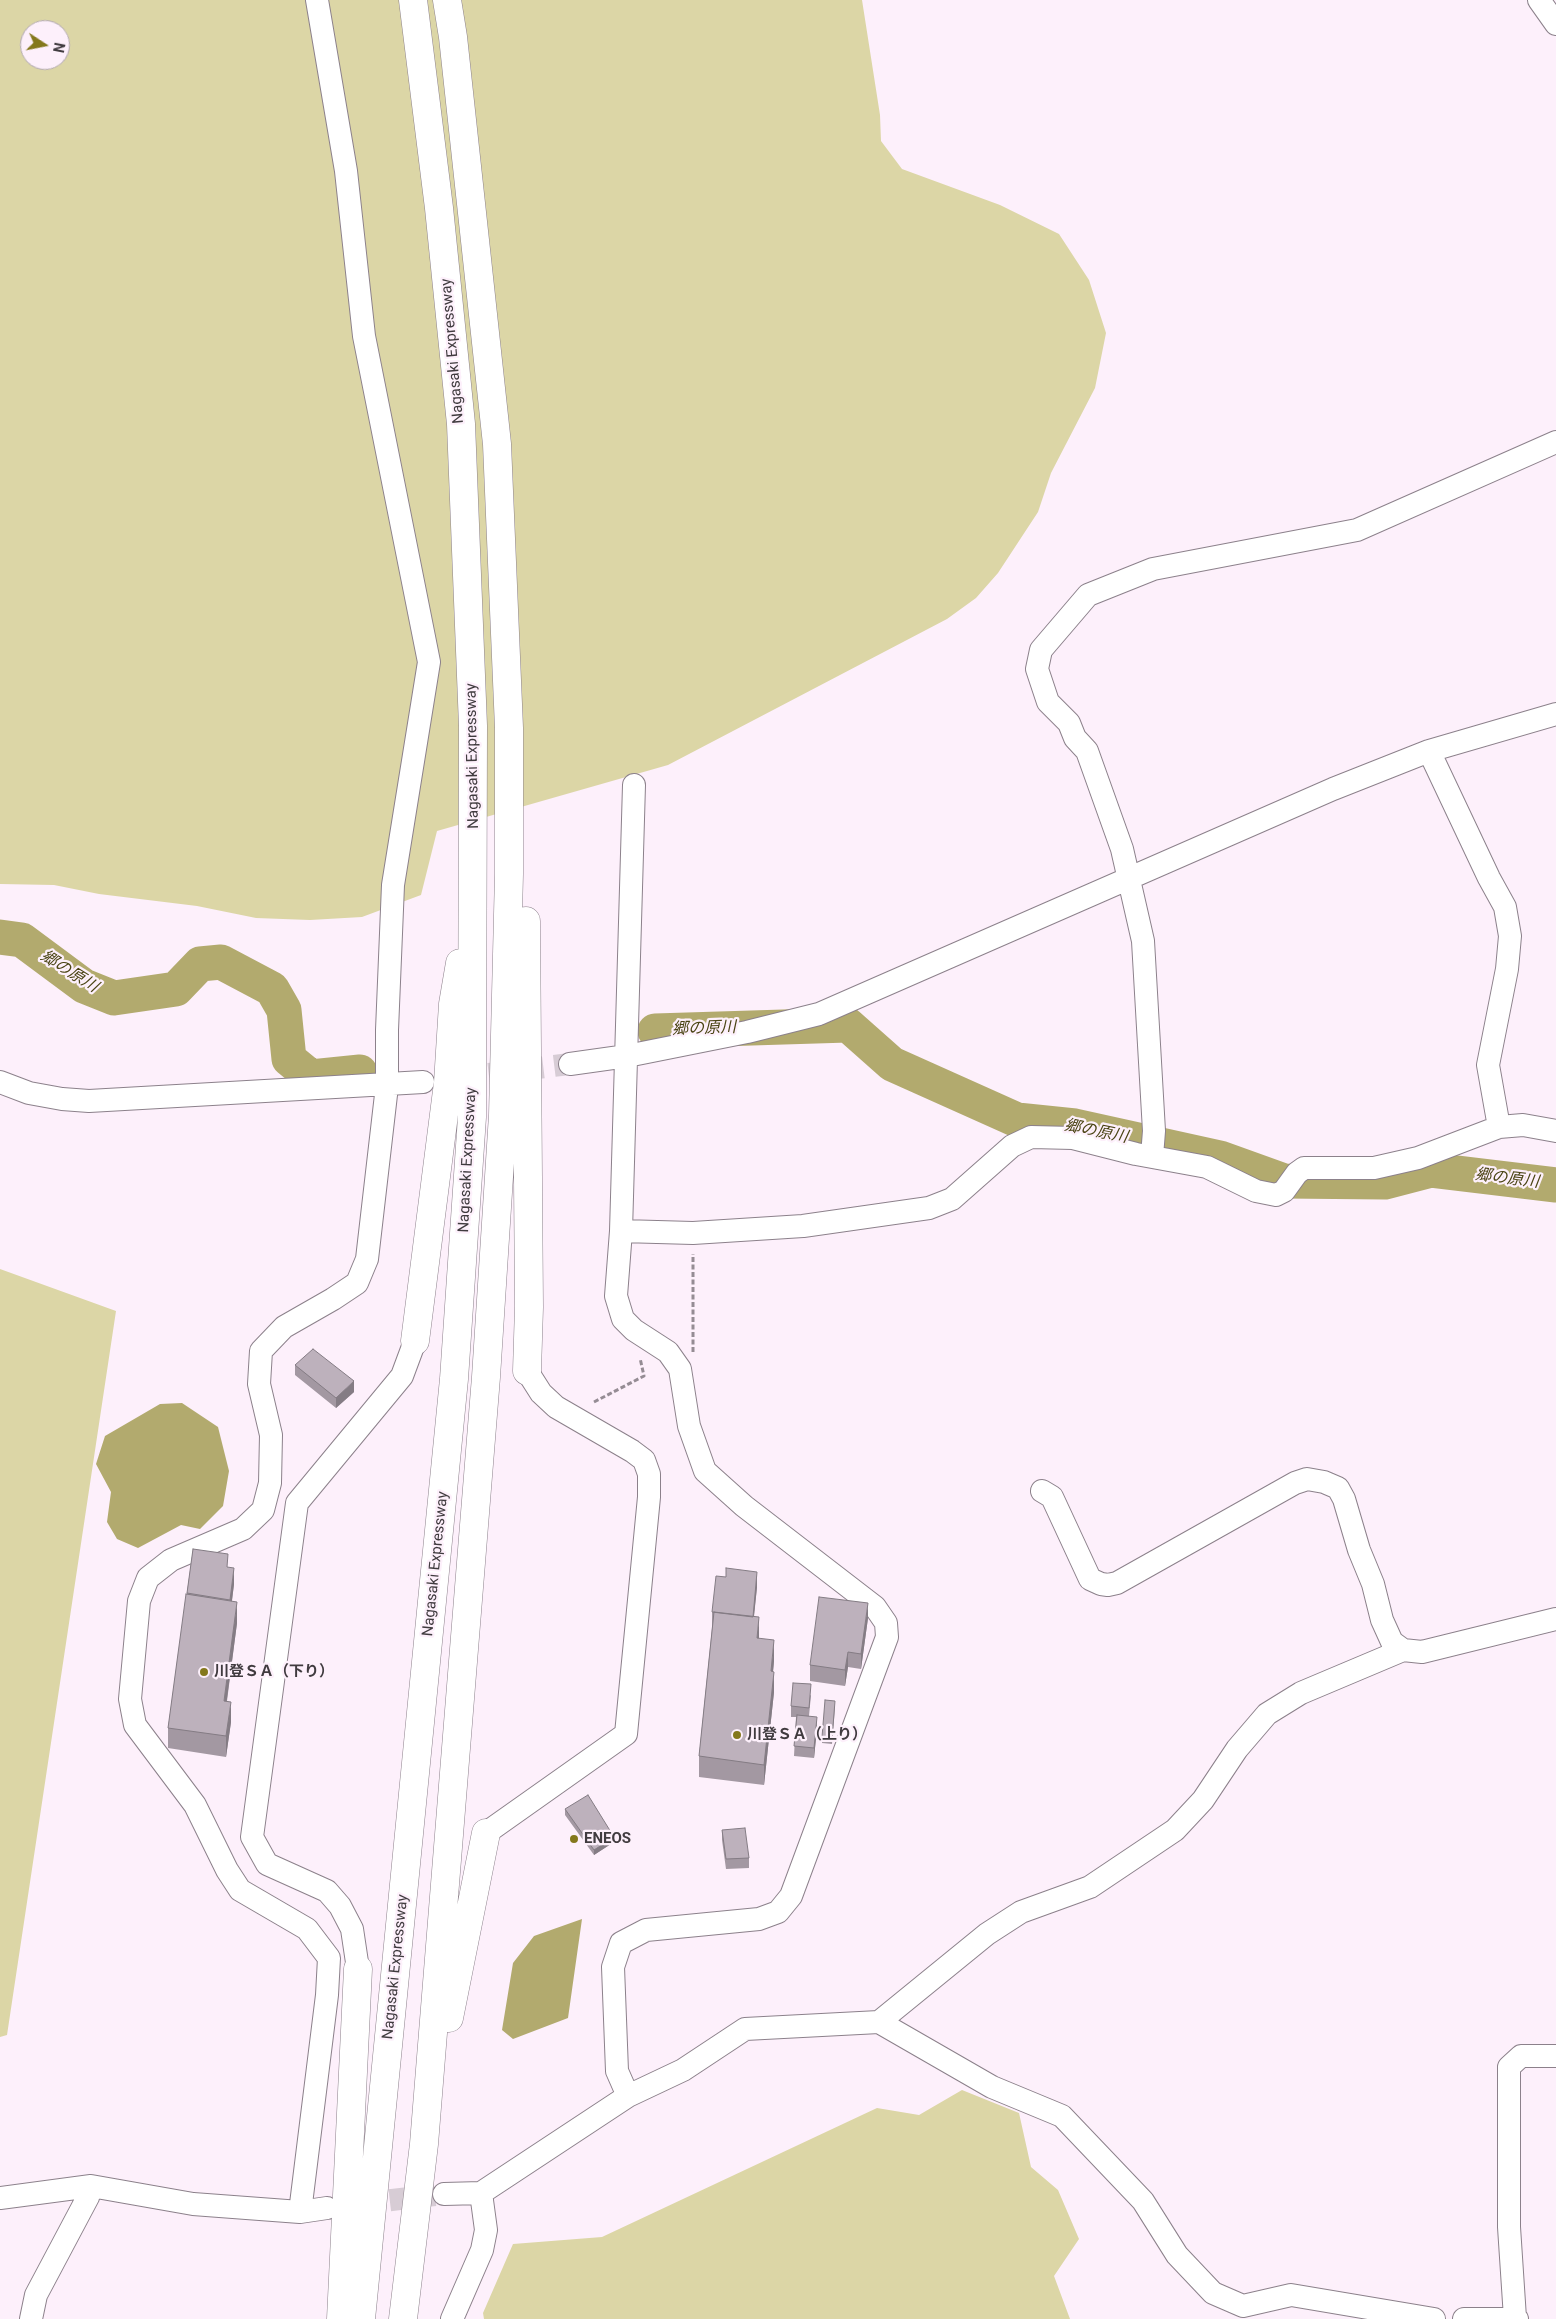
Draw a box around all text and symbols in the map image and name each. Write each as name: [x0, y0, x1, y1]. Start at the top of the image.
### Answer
north arrow: [20, 20, 70, 70]
text: N: [50, 41, 68, 54]
street label: Nagasaki Expressway: [438, 278, 468, 424]
street label: Nagasaki Expressway: [463, 683, 483, 829]
water label: 郷の原川: [37, 947, 101, 997]
water label: 郷の原川: [672, 1018, 736, 1040]
street label: Nagasaki Expressway: [455, 1087, 481, 1233]
water label: 郷の原川: [1063, 1116, 1129, 1148]
water label: 郷の原川: [1474, 1166, 1540, 1192]
street label: Nagasaki Expressway: [419, 1491, 453, 1637]
place label: 川登ＳＡ（下り）: [214, 1663, 334, 1681]
marker: 川登ＳＡ（下り）: [198, 1666, 210, 1678]
place label: 川登ＳＡ（上り）: [747, 1726, 867, 1744]
marker: 川登ＳＡ（上り）: [731, 1729, 743, 1741]
place label: ENEOS: [584, 1830, 631, 1848]
marker: ENEOS: [568, 1833, 580, 1845]
street label: Nagasaki Expressway: [379, 1894, 413, 2040]

